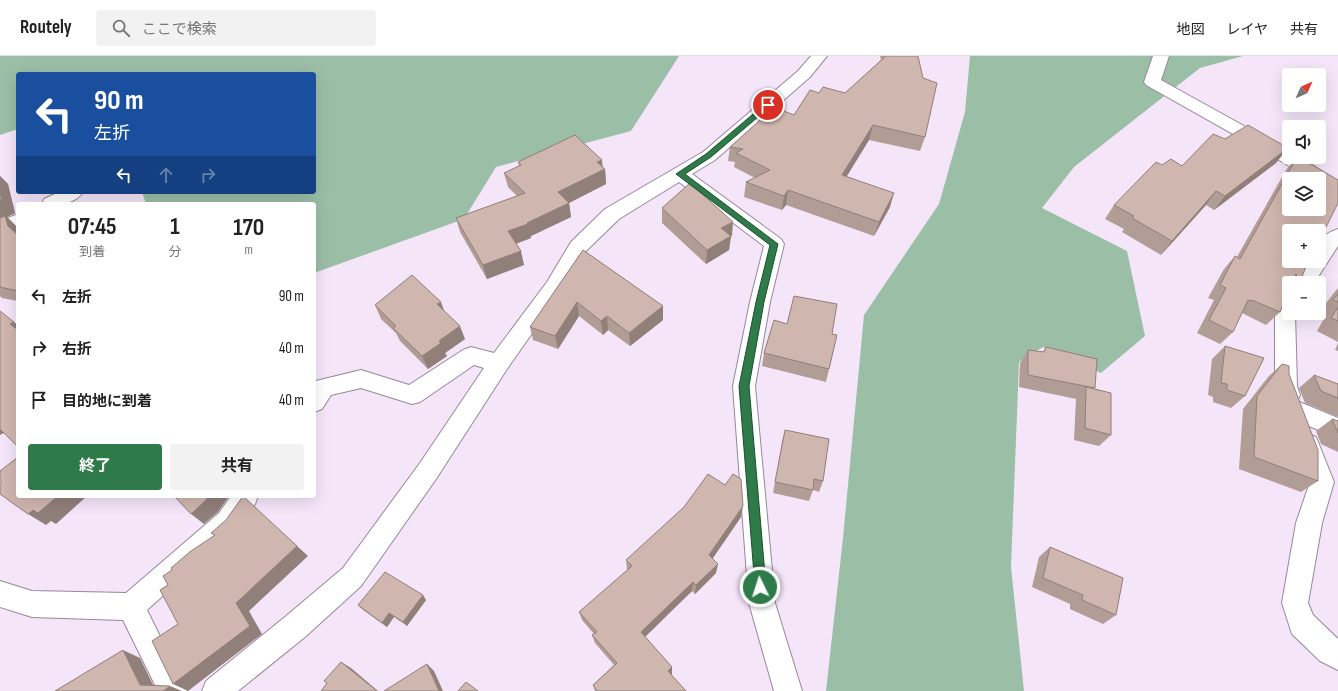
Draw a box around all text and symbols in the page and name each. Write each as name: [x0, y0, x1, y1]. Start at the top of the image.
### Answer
search box: [96, 10, 376, 46]
text: Routely: [20, 16, 72, 39]
icon: search: [110, 17, 132, 39]
text: ここで検索: [142, 20, 217, 39]
text: 地図: [1176, 21, 1204, 38]
text: レイヤ: [1226, 21, 1268, 38]
text: 共有: [1290, 21, 1318, 38]
north arrow: [1282, 68, 1326, 112]
map controls: [1282, 68, 1326, 320]
text: 90 m: [94, 84, 144, 117]
icon: left: [28, 88, 80, 140]
pin: [751, 88, 785, 122]
icon: arrive: [757, 94, 779, 116]
button: sound: [1282, 120, 1326, 164]
text: 左折: [94, 123, 130, 144]
icon: left: [113, 164, 135, 186]
icon: ahead: [155, 164, 177, 186]
icon: right: [197, 164, 219, 186]
button: layers: [1282, 172, 1326, 216]
text: 07:45: [68, 212, 117, 241]
text: 1: [170, 212, 180, 241]
text: 170: [233, 213, 264, 242]
button: +: [1282, 224, 1326, 268]
text: m: [245, 242, 253, 258]
text: 到着: [79, 244, 105, 260]
text: 分: [168, 244, 181, 260]
button: −: [1282, 276, 1326, 320]
icon: left: [28, 285, 50, 307]
text: 90 m: [279, 287, 304, 306]
text: 左折: [62, 288, 92, 307]
icon: right: [28, 337, 50, 359]
text: 40 m: [279, 339, 304, 358]
text: 右折: [62, 340, 92, 359]
icon: arrive: [28, 389, 50, 411]
text: 40 m: [279, 391, 304, 410]
text: 目的地に到着: [62, 392, 152, 411]
button: 終了: [28, 444, 162, 490]
button: 共有: [170, 444, 304, 490]
position arrow: [739, 566, 781, 608]

